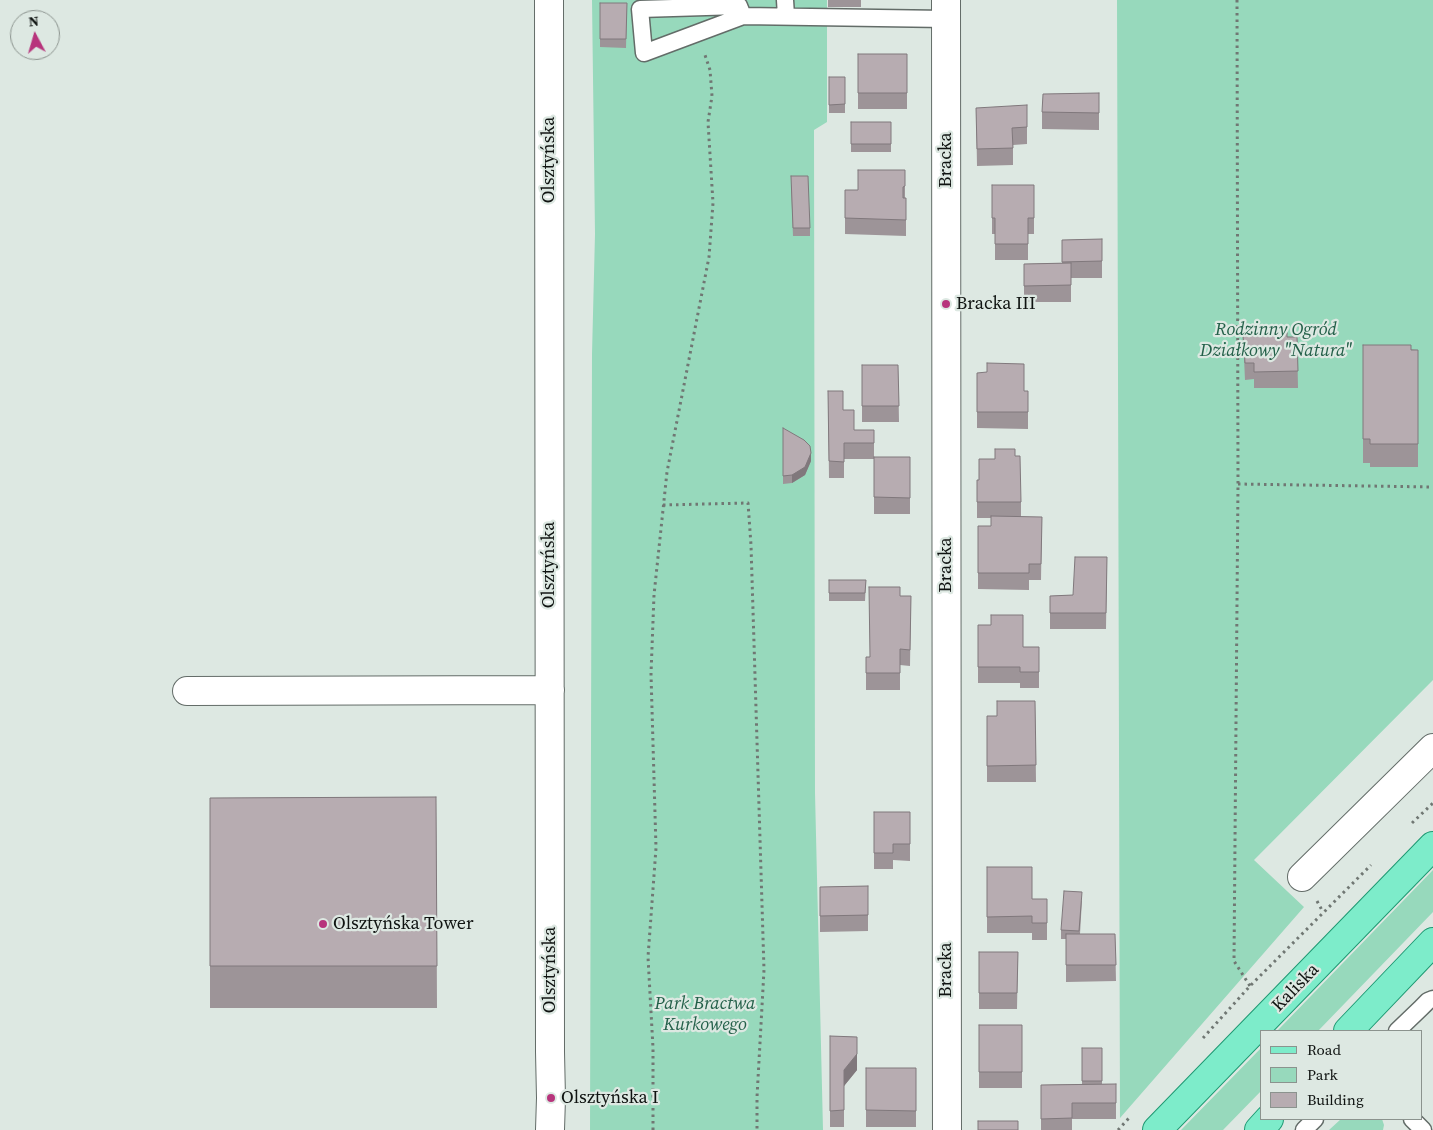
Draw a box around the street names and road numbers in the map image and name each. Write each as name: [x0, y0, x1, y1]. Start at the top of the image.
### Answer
street label: Olsztyńska: [538, 117, 560, 203]
street label: Bracka: [935, 132, 957, 188]
street label: Olsztyńska: [538, 522, 560, 608]
street label: Bracka: [935, 537, 957, 593]
street label: Olsztyńska: [539, 927, 561, 1013]
street label: Bracka: [935, 942, 957, 998]
street label: Kaliska: [1268, 960, 1324, 1016]

